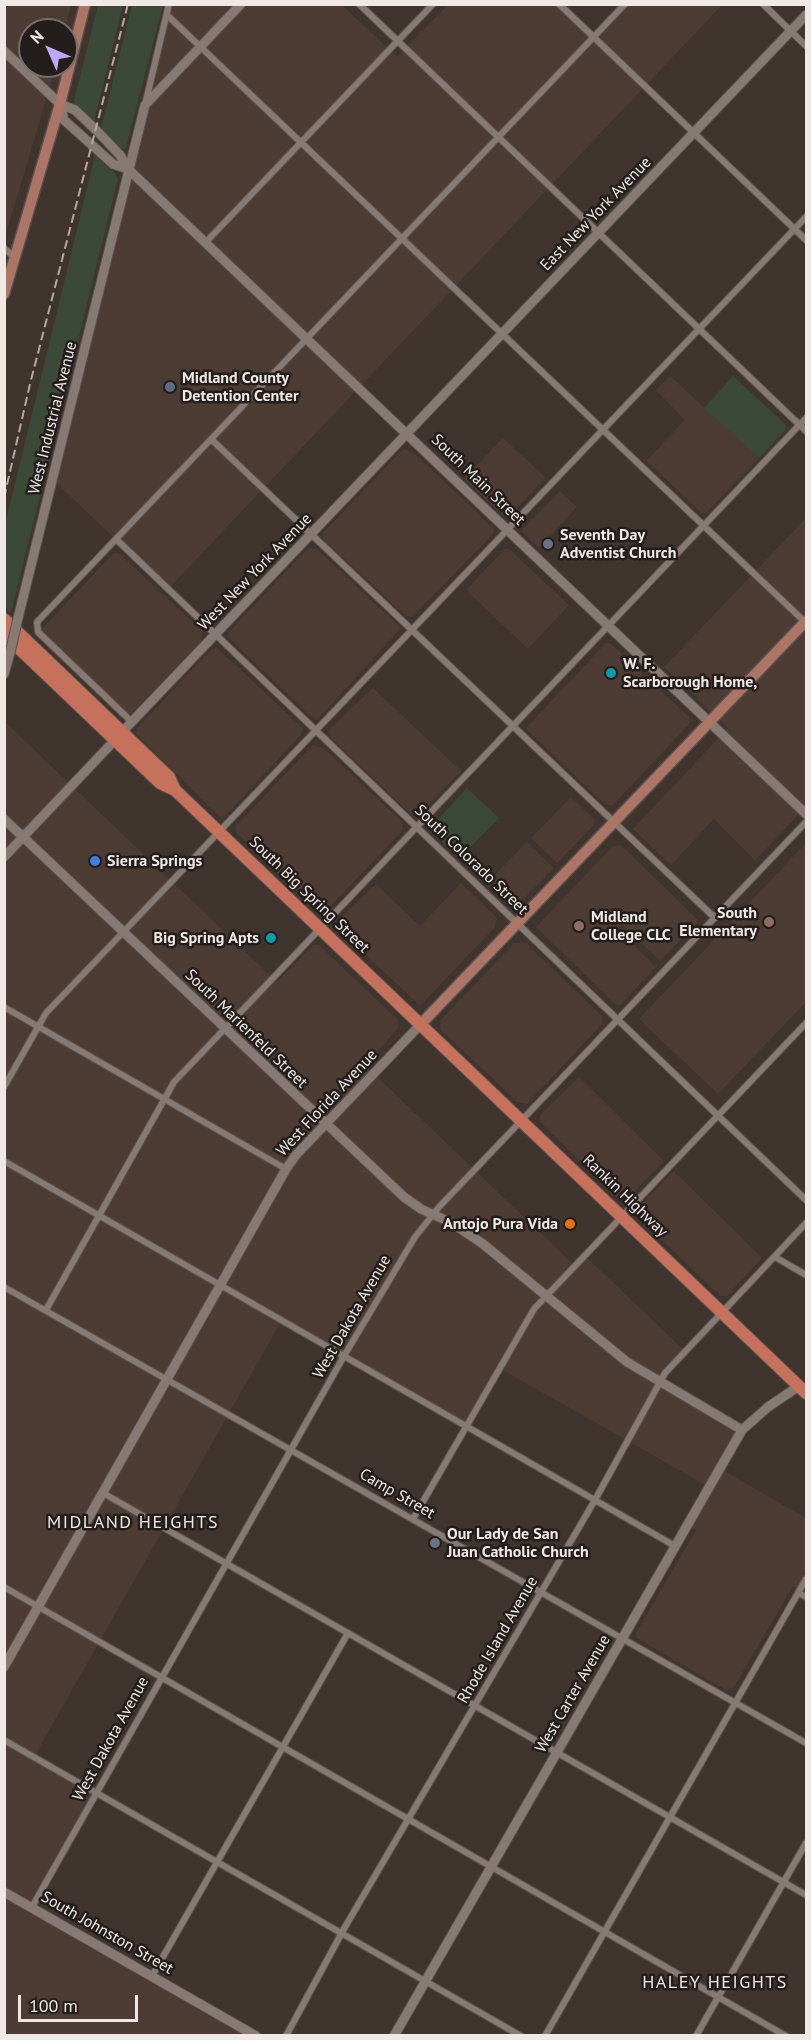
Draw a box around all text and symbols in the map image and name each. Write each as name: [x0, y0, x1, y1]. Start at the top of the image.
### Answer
north arrow: [18, 18, 78, 78]
text: N: [26, 26, 47, 47]
street label: East New York Avenue: [537, 153, 655, 275]
street label: West Industrial Avenue: [25, 340, 81, 496]
place label: Midland County Detention Center: [182, 368, 299, 406]
marker: Midland County Detention Center: [163, 380, 177, 394]
street label: South Main Street: [427, 430, 529, 530]
street label: West New York Avenue: [194, 509, 316, 635]
place label: Seventh Day Adventist Church: [560, 525, 676, 563]
marker: Seventh Day Adventist Church: [541, 537, 555, 551]
place label: W. F. Scarborough Home,: [623, 654, 757, 692]
marker: W. F. Scarborough Home,: [604, 666, 618, 680]
street label: South Colorado Street: [410, 801, 532, 919]
street label: South Big Spring Street: [245, 833, 373, 957]
place label: Sierra Springs: [107, 851, 202, 871]
marker: Sierra Springs: [88, 854, 102, 868]
place label: South Elementary: [679, 903, 757, 941]
place label: Midland College CLC: [591, 907, 671, 945]
marker: South Elementary: [762, 915, 776, 929]
marker: Midland College CLC: [572, 919, 586, 933]
place label: Big Spring Apts: [154, 928, 259, 948]
marker: Big Spring Apts: [264, 931, 278, 945]
street label: South Marienfeld Street: [181, 966, 311, 1092]
street label: West Florida Avenue: [273, 1046, 381, 1160]
street label: Rankin Highway: [579, 1151, 671, 1241]
place label: Antojo Pura Vida: [443, 1214, 558, 1234]
marker: Antojo Pura Vida: [563, 1217, 577, 1231]
street label: West Dakota Avenue: [309, 1252, 395, 1382]
street label: Camp Street: [356, 1465, 438, 1523]
district label: MIDLAND HEIGHTS: [47, 1512, 219, 1534]
place label: Our Lady de San Juan Catholic Church: [447, 1524, 589, 1562]
marker: Our Lady de San Juan Catholic Church: [428, 1536, 442, 1550]
street label: Rhode Island Avenue: [454, 1573, 542, 1707]
street label: West Carter Avenue: [531, 1632, 615, 1756]
street label: West Dakota Avenue: [69, 1673, 153, 1805]
street label: South Johnston Street: [38, 1887, 176, 1979]
district label: HALEY HEIGHTS: [642, 1972, 788, 1994]
scale bar: [21, 1983, 141, 2021]
text: 100 m: [29, 1994, 78, 2017]

